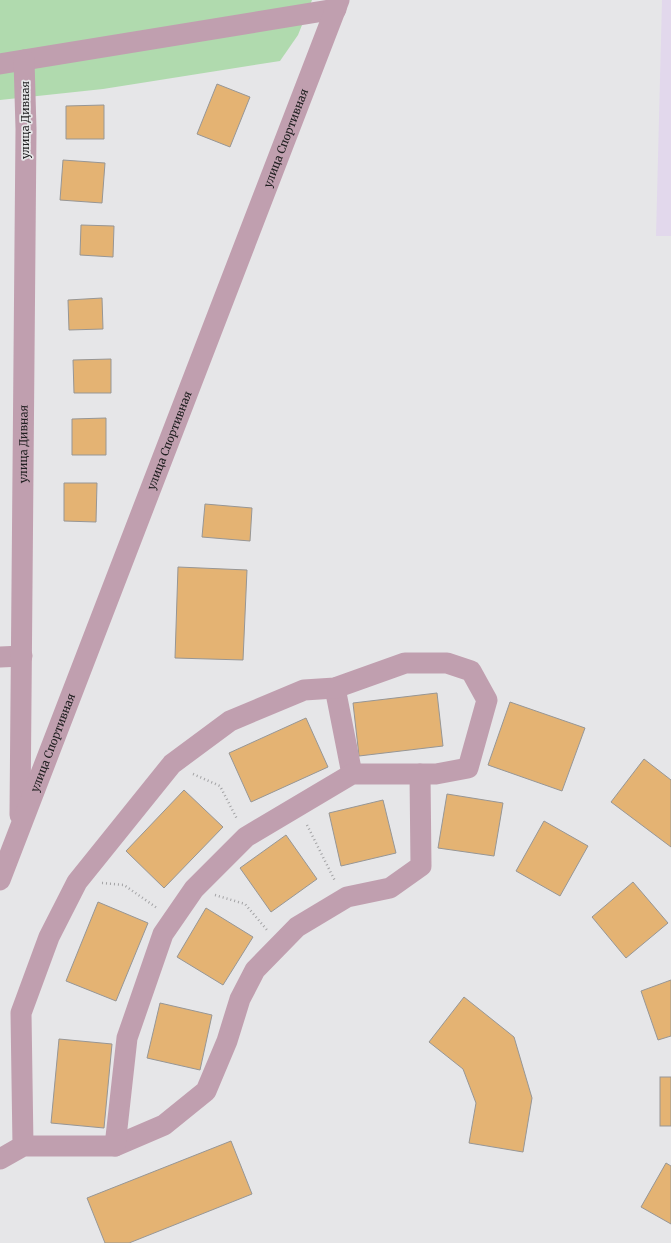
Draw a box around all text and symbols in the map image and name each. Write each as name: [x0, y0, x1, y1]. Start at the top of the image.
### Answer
street label: улица Дивная: [18, 81, 32, 159]
street label: улица Спортивная: [260, 86, 311, 189]
street label: улица Спортивная: [144, 389, 195, 492]
street label: улица Дивная: [16, 404, 31, 483]
street label: улица Спортивная: [28, 691, 78, 794]

